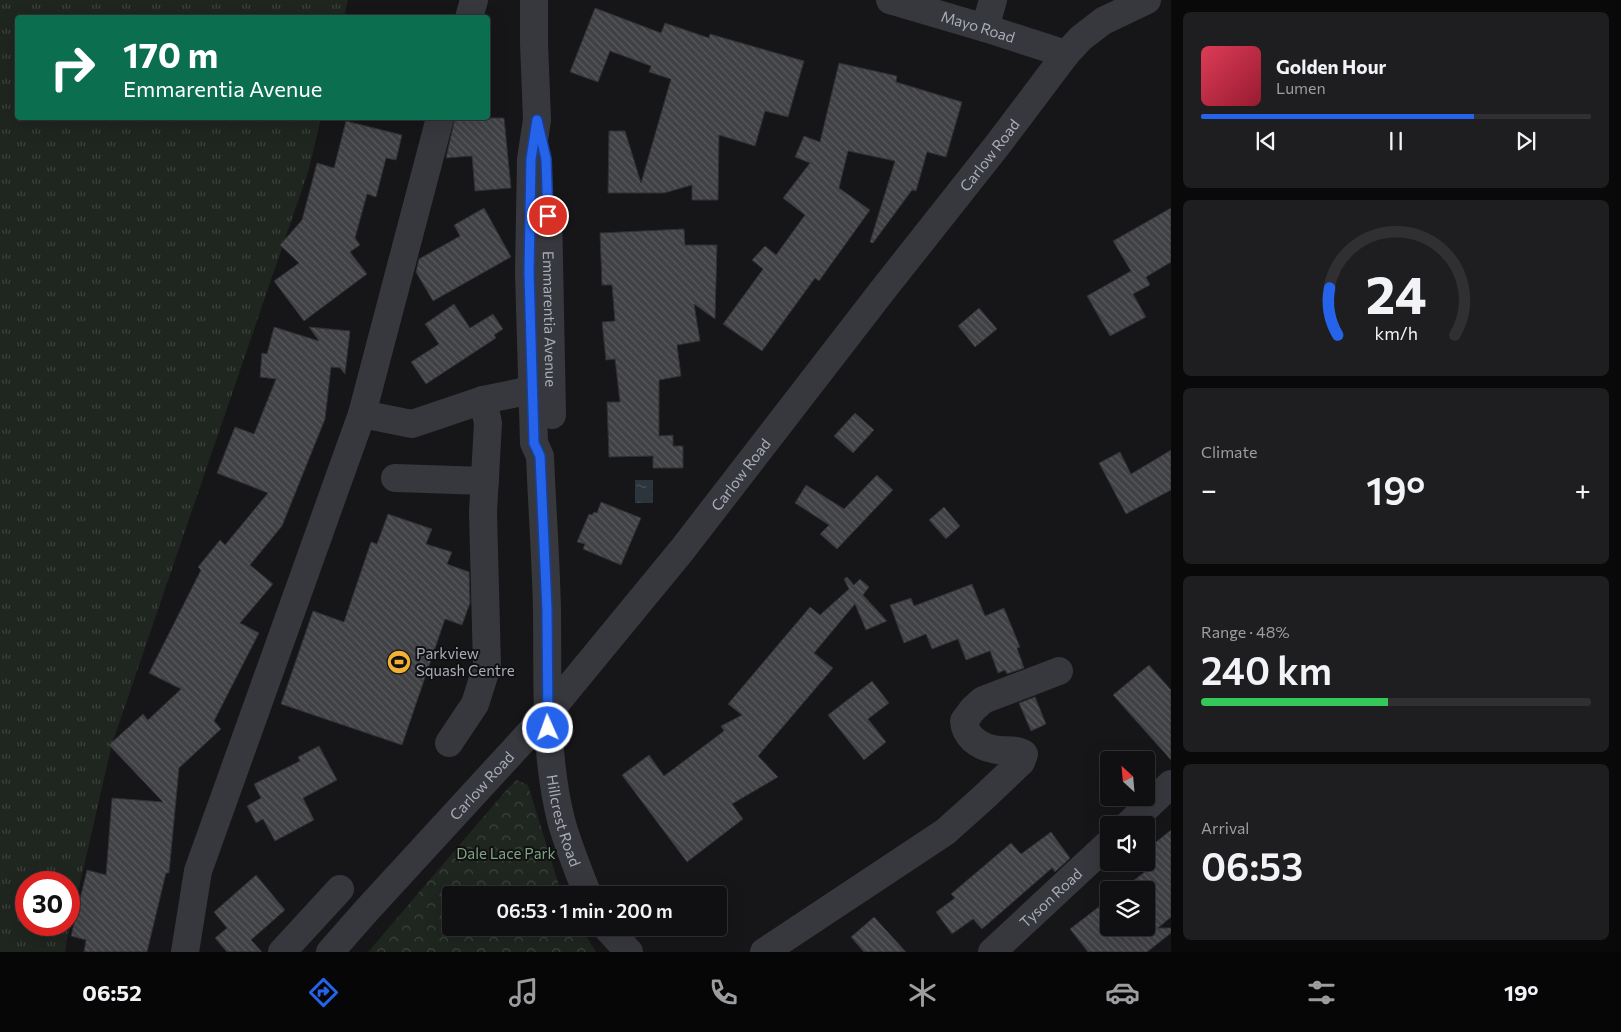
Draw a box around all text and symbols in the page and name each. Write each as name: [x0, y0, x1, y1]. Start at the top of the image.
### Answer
street label: Mayo Road: [939, 7, 1017, 46]
text: 170 m: [123, 32, 218, 75]
icon: right: [40, 35, 105, 100]
text: Golden Hour: [1276, 55, 1386, 78]
text: Emmarentia Avenue: [123, 75, 322, 102]
text: Lumen: [1276, 78, 1326, 97]
street label: Carlow Road: [956, 115, 1023, 195]
icon: previous: [1252, 127, 1280, 155]
icon: pause: [1382, 127, 1410, 155]
icon: next: [1512, 127, 1540, 155]
pin: [527, 195, 569, 237]
icon: arrive: [534, 202, 562, 230]
street label: Emmarentia Avenue: [540, 251, 560, 387]
text: 24: [1366, 261, 1426, 325]
text: km/h: [1374, 322, 1418, 344]
street label: Carlow Road: [707, 435, 774, 514]
text: Climate: [1201, 442, 1257, 461]
text: 19°: [1366, 466, 1425, 513]
text: −: [1201, 472, 1217, 506]
text: +: [1575, 472, 1591, 506]
text: Range · 48%: [1201, 622, 1289, 641]
place label: Parkview Squash Centre: [416, 644, 515, 679]
text: 240 km: [1201, 646, 1332, 693]
sports icon: Parkview Squash Centre: [386, 649, 412, 675]
position arrow: [521, 701, 573, 753]
street label: Carlow Road: [445, 748, 517, 824]
north arrow: [1100, 751, 1155, 806]
map controls: [1100, 751, 1155, 936]
street label: Hillcrest Road: [544, 773, 585, 869]
button: sound: [1100, 816, 1155, 871]
text: Arrival: [1201, 818, 1249, 837]
text: 06:53: [1201, 842, 1303, 889]
park label: Dale Lace Park: [456, 844, 556, 862]
street label: Tyson Road: [1016, 864, 1085, 931]
speed limit sign: 30: [15, 871, 80, 936]
button: layers: [1100, 881, 1155, 936]
text: 06:53 · 1 min · 200 m: [497, 899, 672, 922]
icon: directions: [306, 975, 341, 1010]
icon: music: [506, 975, 541, 1010]
icon: phone: [706, 975, 741, 1010]
icon: climate: [905, 975, 940, 1010]
icon: car: [1105, 975, 1140, 1010]
icon: filters: [1304, 975, 1339, 1010]
text: 06:52: [82, 979, 142, 1006]
text: 19°: [1504, 979, 1539, 1006]

